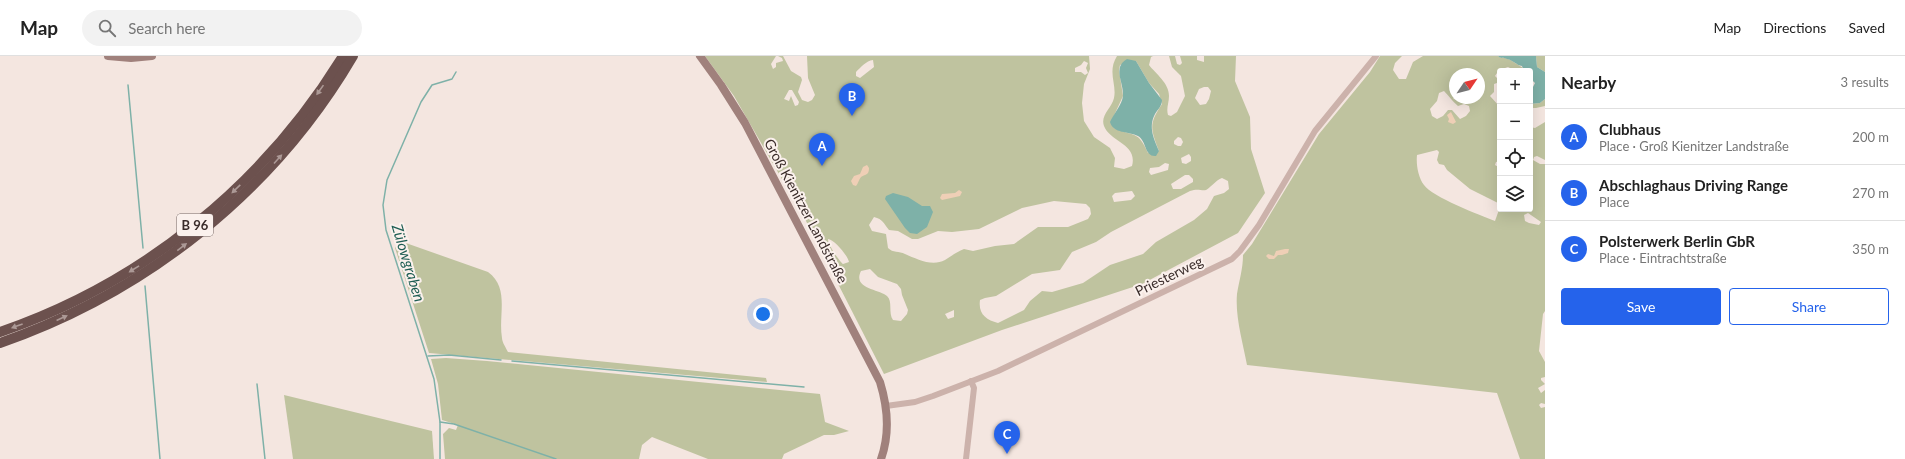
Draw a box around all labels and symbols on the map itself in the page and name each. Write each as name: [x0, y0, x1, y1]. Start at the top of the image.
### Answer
north arrow: [1449, 68, 1485, 104]
pin: B: [839, 83, 865, 116]
one-way arrow: [316, 85, 325, 96]
pin: A: [809, 133, 835, 166]
street label: Groß Kienitzer Landstraße: [761, 136, 852, 286]
one-way arrow: [273, 154, 283, 164]
one-way arrow: [231, 184, 241, 194]
road number: B 96: [177, 214, 213, 236]
water label: Zülowgraben: [388, 221, 429, 304]
one-way arrow: [177, 242, 188, 251]
street label: Priesterweg: [1132, 252, 1205, 299]
one-way arrow: [129, 265, 139, 273]
your location: [753, 304, 773, 324]
one-way arrow: [57, 315, 69, 321]
one-way arrow: [11, 323, 23, 329]
pin: C: [994, 421, 1020, 454]

